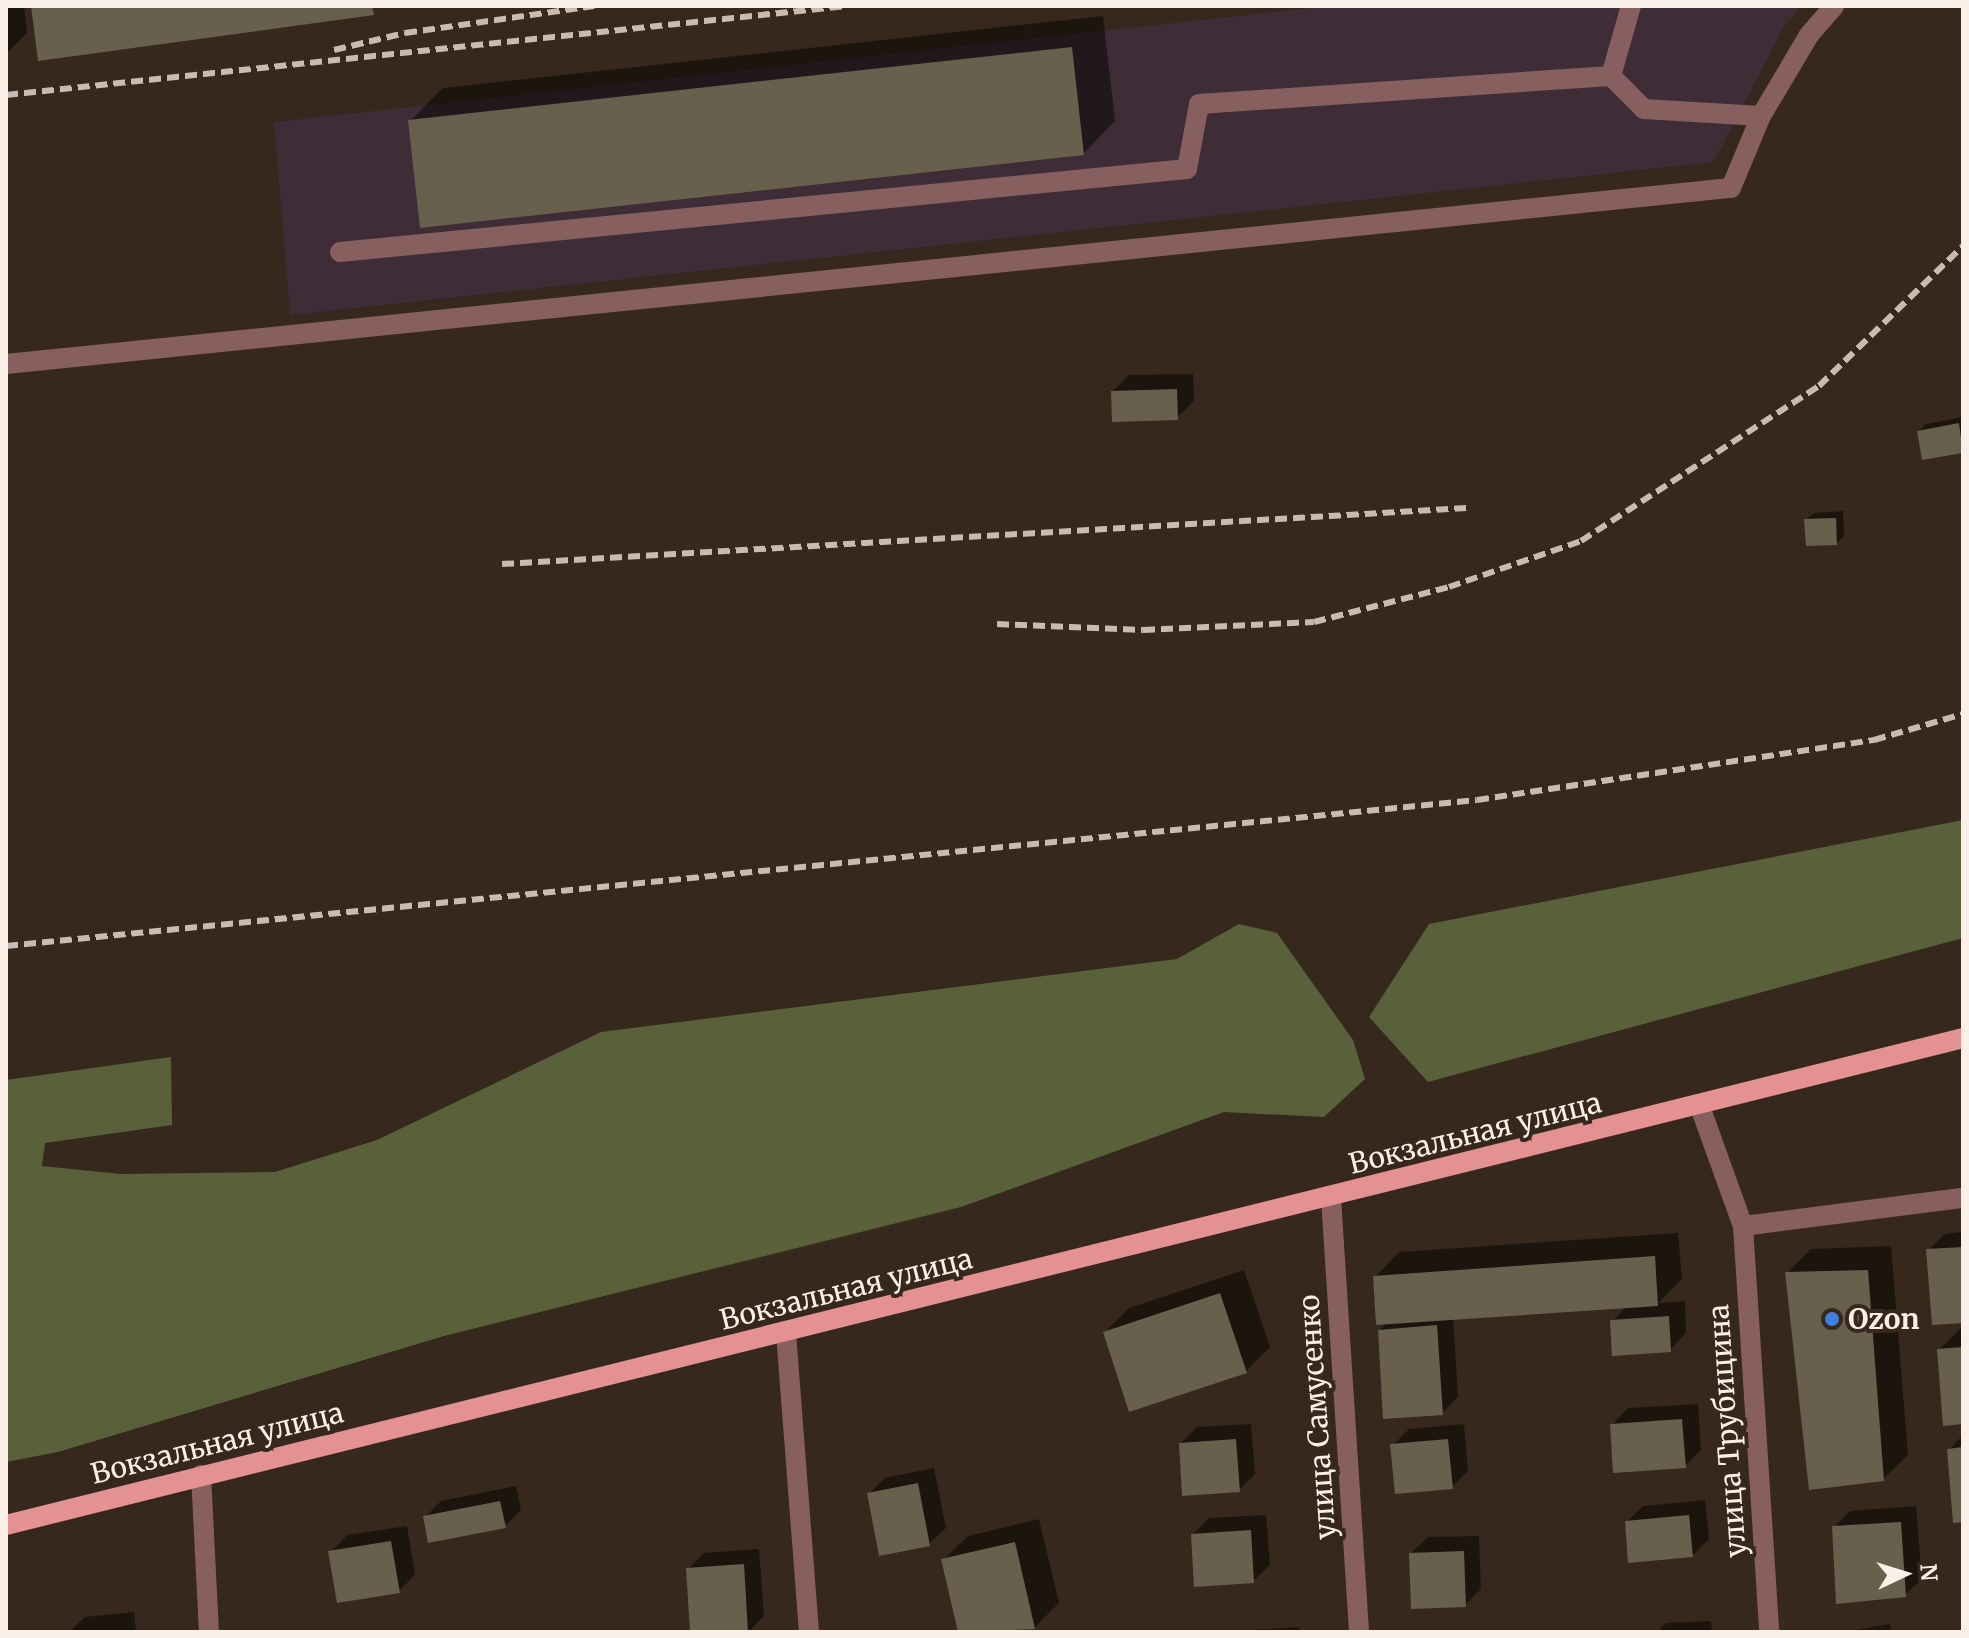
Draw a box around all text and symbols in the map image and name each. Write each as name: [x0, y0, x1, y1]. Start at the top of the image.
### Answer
street label: Вокзальная улица: [1345, 1085, 1605, 1181]
street label: Вокзальная улица: [716, 1241, 976, 1337]
street label: улица Самусенко: [1292, 1293, 1342, 1541]
place label: Ozon: [1848, 1302, 1919, 1336]
street label: улица Трубицина: [1701, 1303, 1753, 1559]
marker: Ozon: [1823, 1310, 1841, 1328]
street label: Вокзальная улица: [87, 1395, 347, 1491]
north arrow: [1865, 1534, 1945, 1614]
text: N: [1914, 1563, 1944, 1582]

